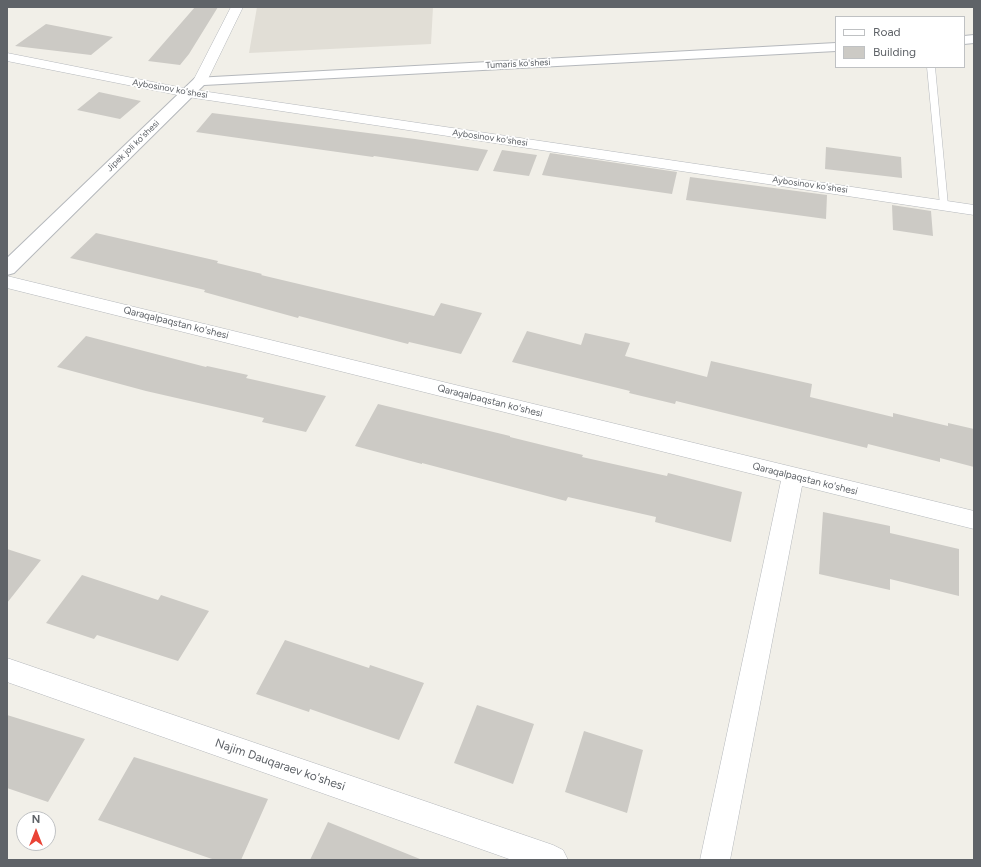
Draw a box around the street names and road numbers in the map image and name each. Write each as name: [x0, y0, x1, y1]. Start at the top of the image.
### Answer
street label: Tumaris ko'shesi: [485, 57, 551, 71]
street label: Aybosinov ko'shesi: [132, 77, 208, 101]
street label: Jipek joli ko'shesi: [104, 118, 162, 174]
street label: Aybosinov ko'shesi: [452, 127, 528, 149]
street label: Aybosinov ko'shesi: [772, 174, 848, 196]
street label: Qaraqalpaqstan ko'shesi: [122, 304, 230, 342]
street label: Qaraqalpaqstan ko'shesi: [436, 382, 544, 420]
street label: Qaraqalpaqstan ko'shesi: [751, 460, 859, 498]
street label: Najim Dauqaraev ko'shesi: [213, 736, 347, 794]

